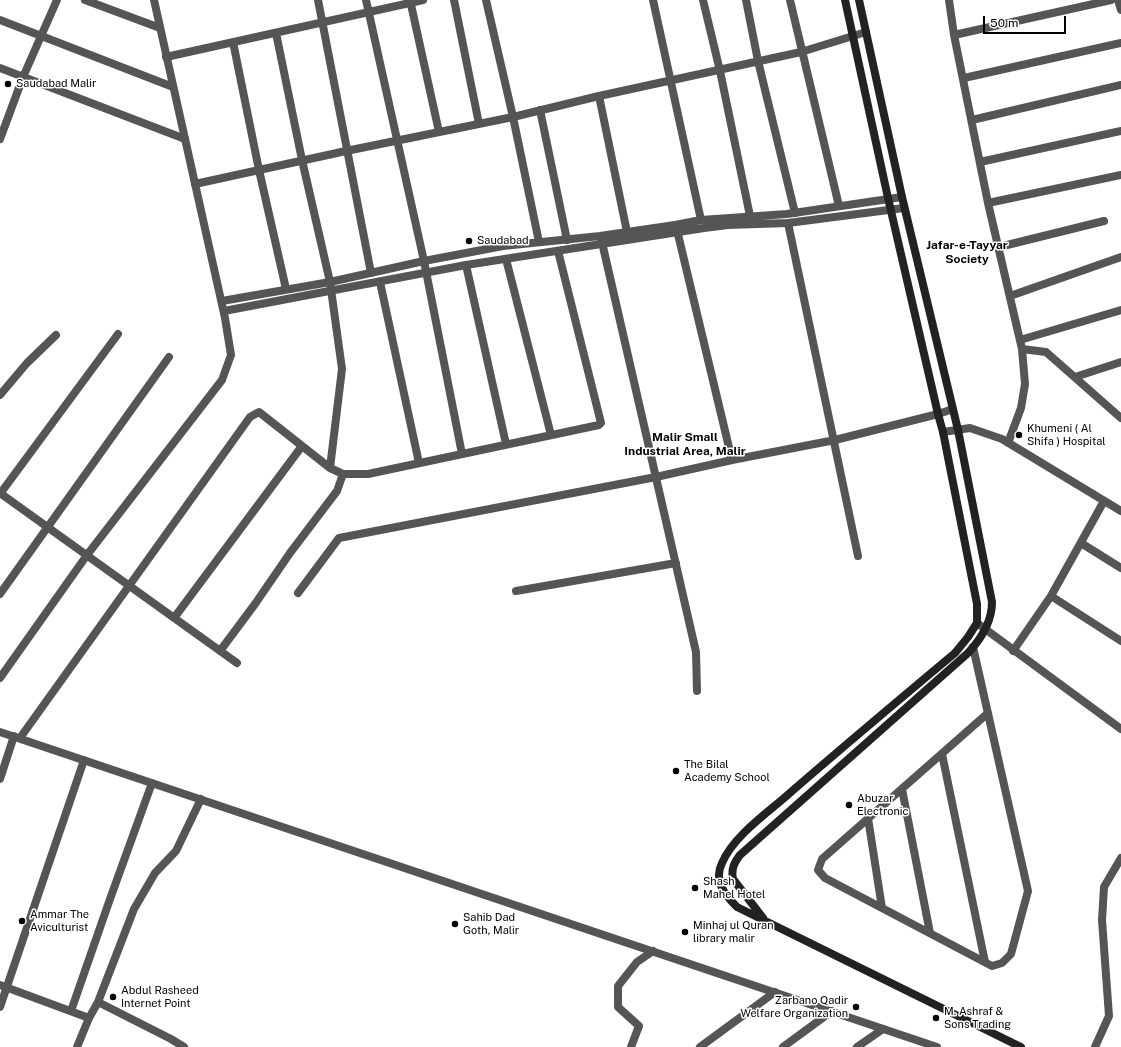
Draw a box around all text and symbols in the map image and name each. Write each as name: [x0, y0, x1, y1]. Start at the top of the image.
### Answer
scale bar: [985, 8, 1068, 34]
text: 50 m: [990, 16, 1018, 30]
place label: Saudabad Malir: [16, 77, 96, 91]
marker: Saudabad Malir: [3, 79, 13, 89]
place label: Saudabad: [477, 234, 529, 248]
marker: Saudabad: [464, 236, 474, 246]
district label: Jafar-e-Tayyar Society: [926, 238, 1008, 266]
place label: Khumeni ( Al Shifa ) Hospital: [1027, 422, 1106, 448]
district label: Malir Small Industrial Area, Malir: [624, 430, 746, 458]
marker: Khumeni ( Al Shifa ) Hospital: [1014, 430, 1024, 440]
place label: The Bilal Academy School: [684, 758, 770, 784]
marker: The Bilal Academy School: [671, 766, 681, 776]
place label: Abuzar Electronic: [857, 792, 908, 818]
marker: Abuzar Electronic: [844, 800, 854, 810]
place label: Shash Mahel Hotel: [703, 875, 765, 901]
marker: Shash Mahel Hotel: [690, 883, 700, 893]
place label: Ammar The Aviculturist: [30, 908, 89, 934]
place label: Sahib Dad Goth, Malir: [463, 911, 519, 937]
marker: Ammar The Aviculturist: [17, 916, 27, 926]
marker: Sahib Dad Goth, Malir: [450, 919, 460, 929]
place label: Minhaj ul Quran library malir: [693, 919, 774, 945]
marker: Minhaj ul Quran library malir: [680, 927, 690, 937]
place label: Abdul Rasheed Internet Point: [121, 984, 199, 1010]
marker: Abdul Rasheed Internet Point: [108, 992, 118, 1002]
place label: Zarbano Qadir Welfare Organization: [740, 994, 848, 1020]
marker: Zarbano Qadir Welfare Organization: [851, 1002, 861, 1012]
place label: M. Ashraf & Sons Trading: [944, 1005, 1011, 1031]
marker: M. Ashraf & Sons Trading: [931, 1013, 941, 1023]

